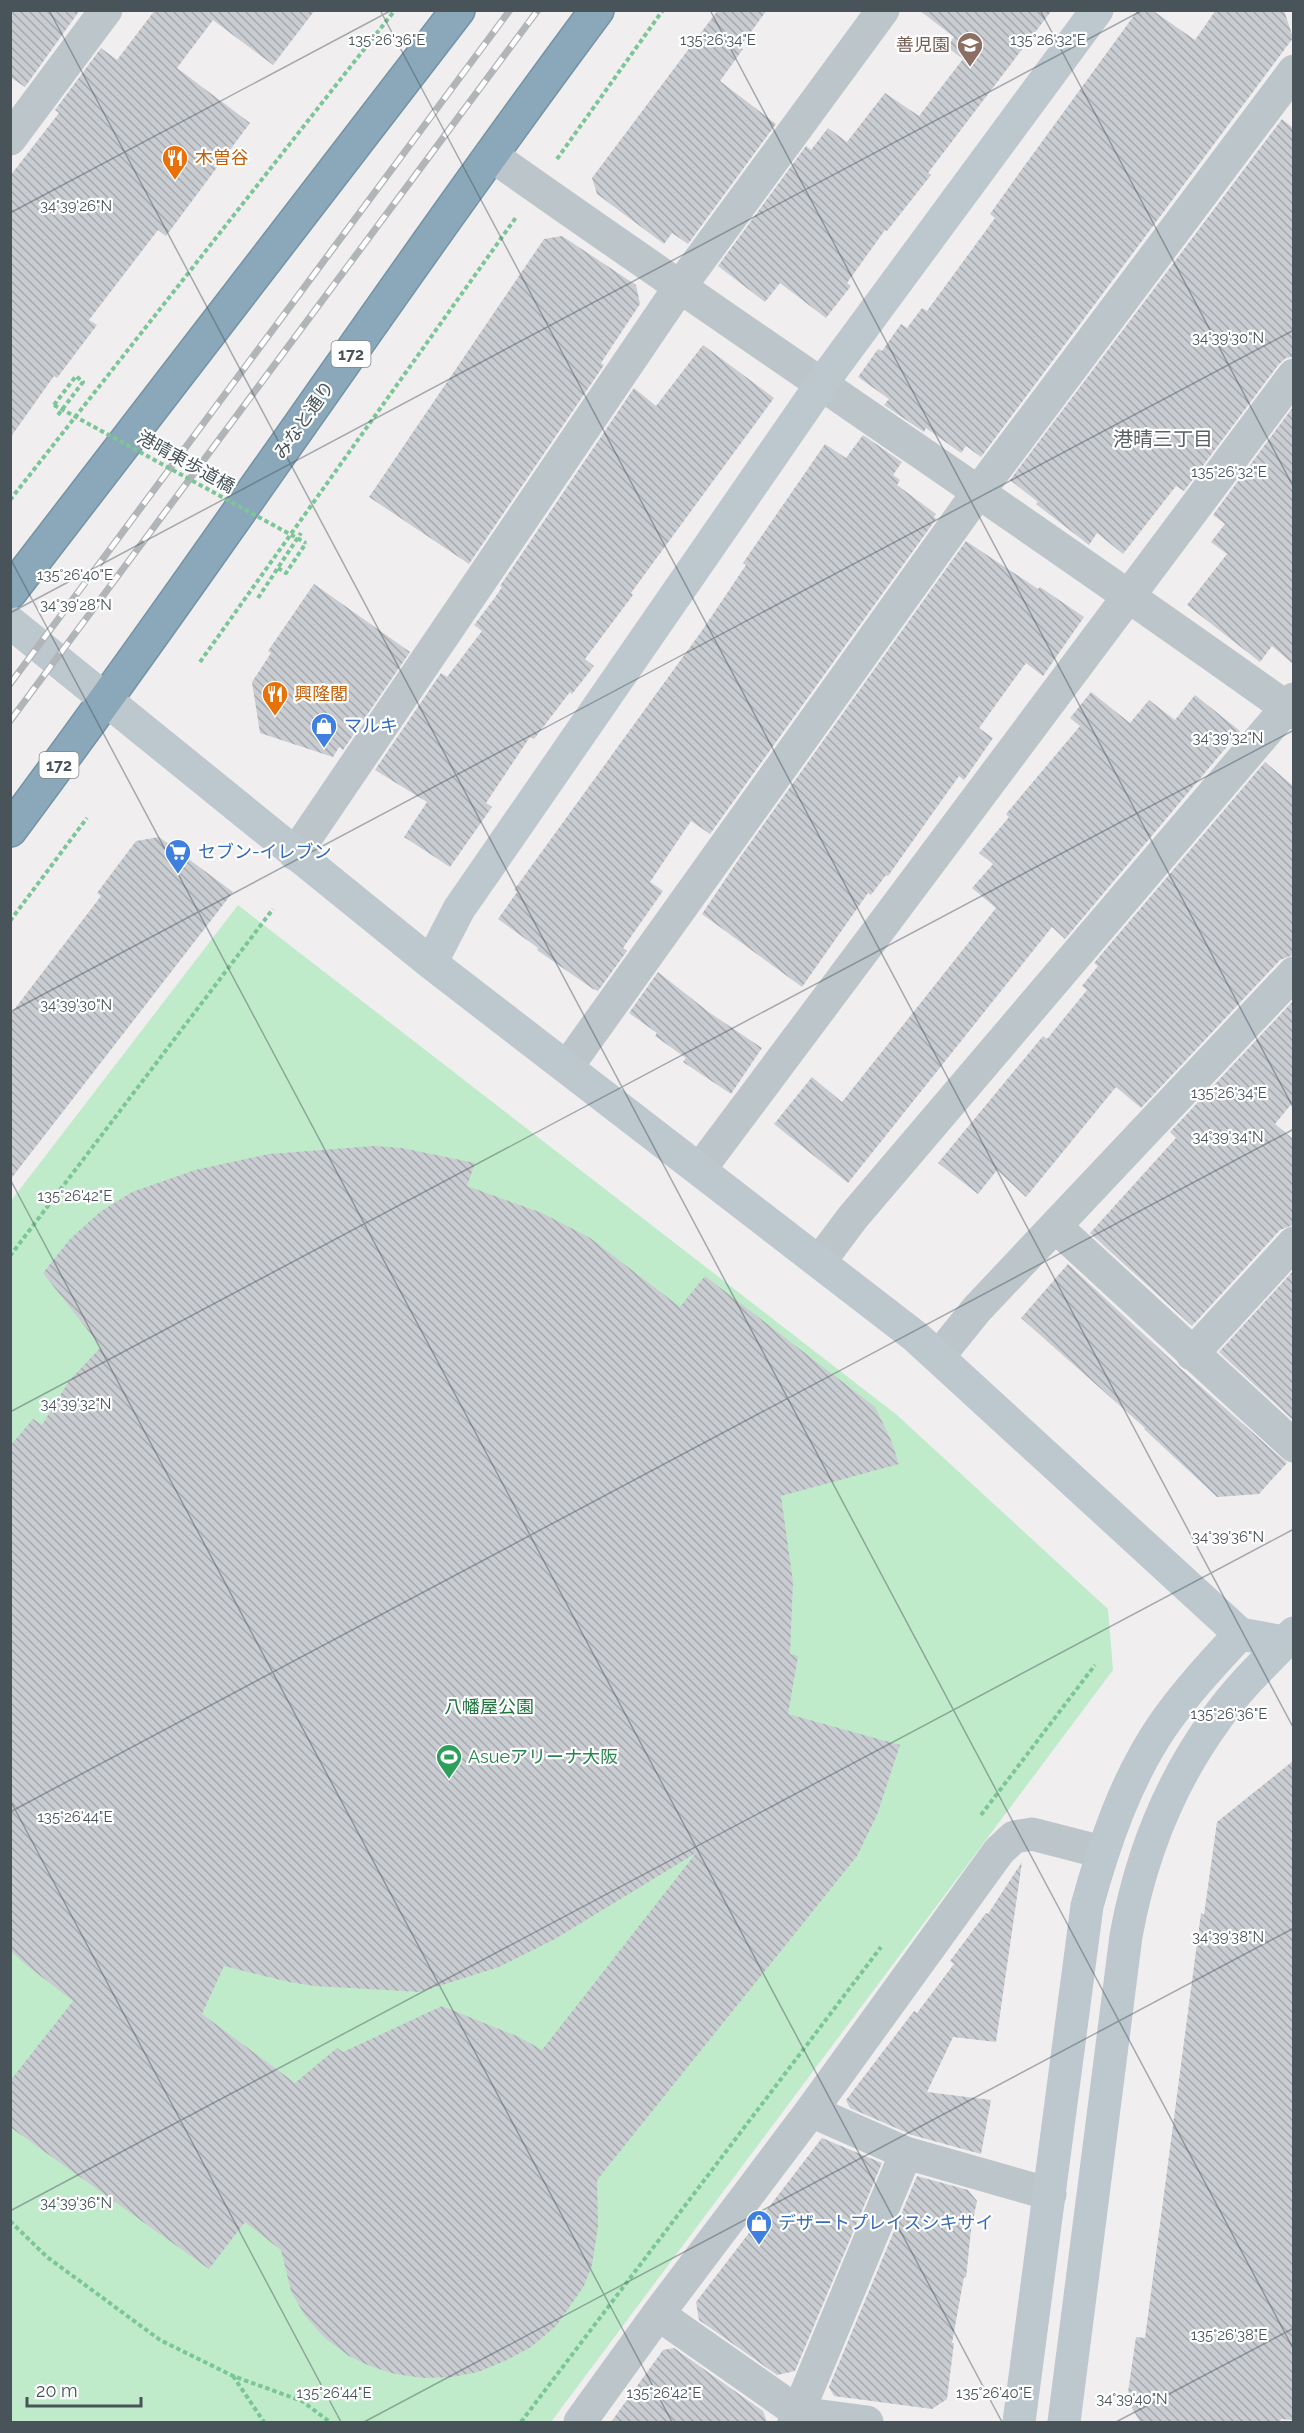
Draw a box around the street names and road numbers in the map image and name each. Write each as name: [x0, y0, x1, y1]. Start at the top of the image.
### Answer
road number: 172: [332, 341, 370, 367]
street label: みなと通り: [269, 377, 338, 463]
street label: 港晴東歩道橋: [134, 426, 239, 497]
road number: 172: [40, 752, 78, 778]

